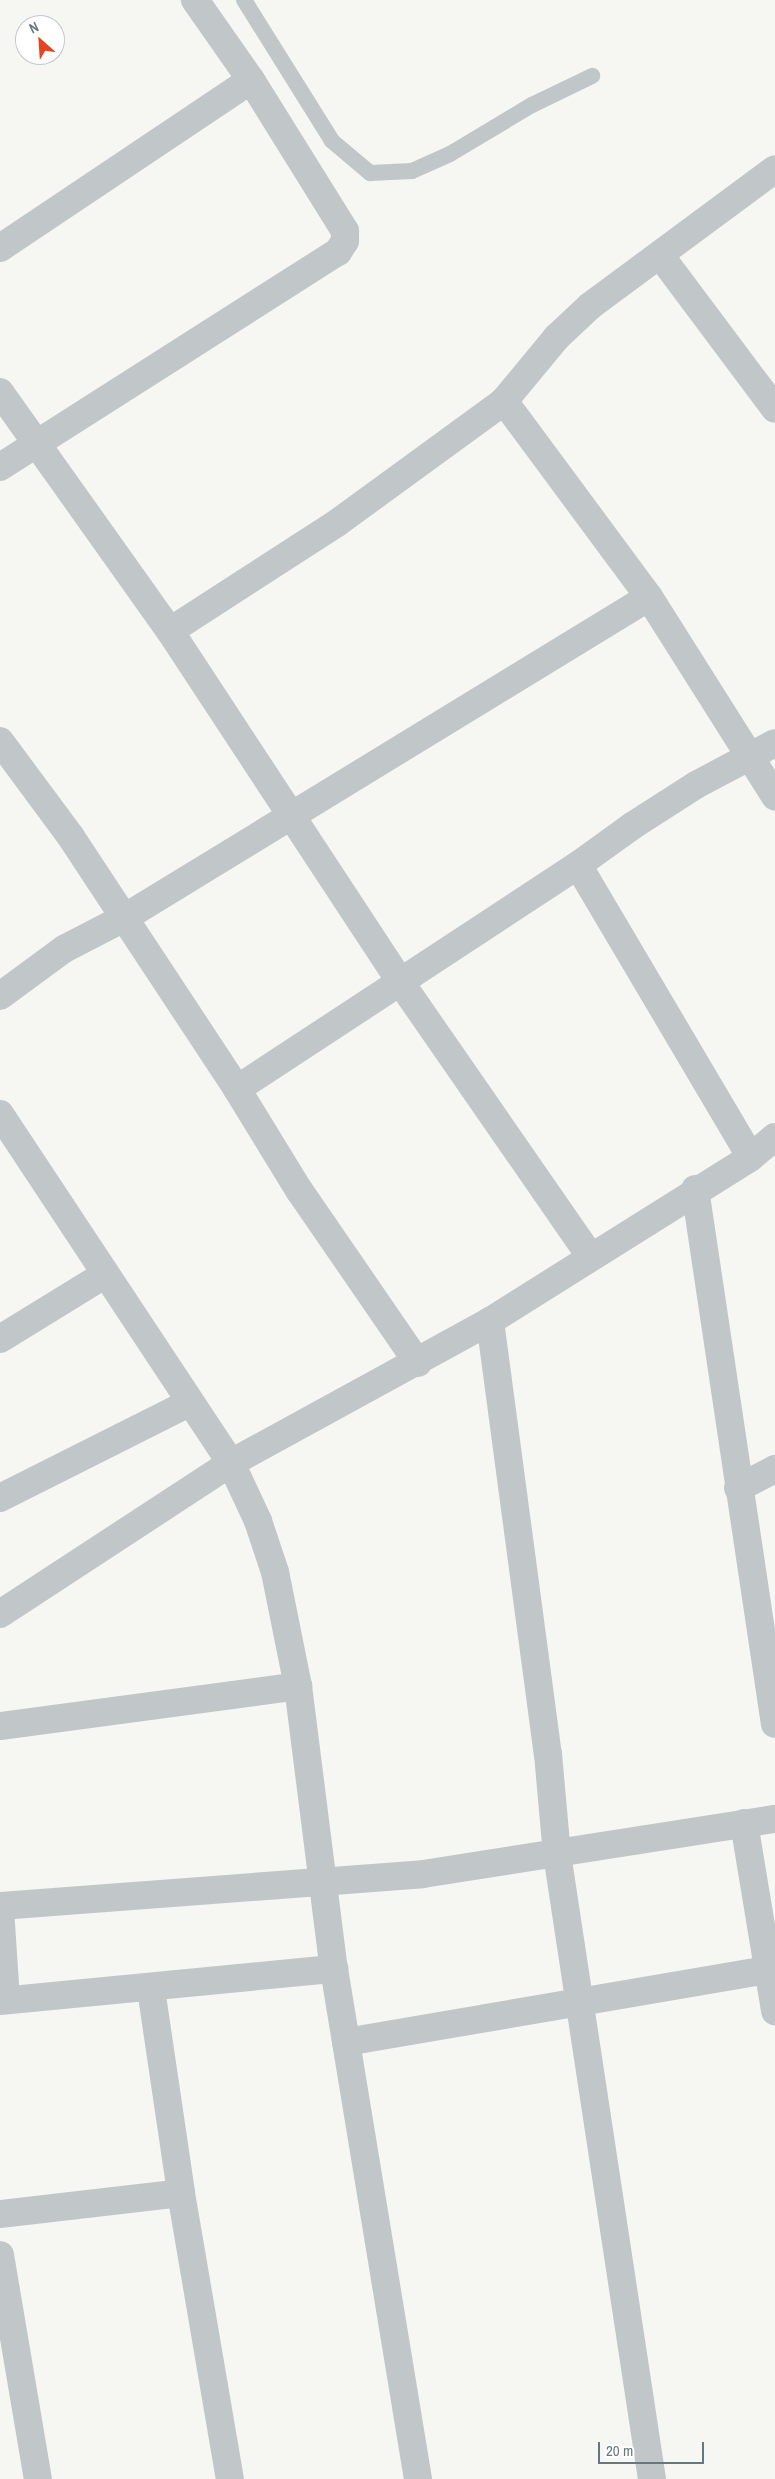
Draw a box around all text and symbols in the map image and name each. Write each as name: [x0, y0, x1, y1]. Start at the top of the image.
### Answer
north arrow: [15, 15, 65, 65]
text: N: [26, 18, 42, 37]
scale bar: [600, 2432, 706, 2464]
text: 20 m: [606, 2440, 633, 2461]

